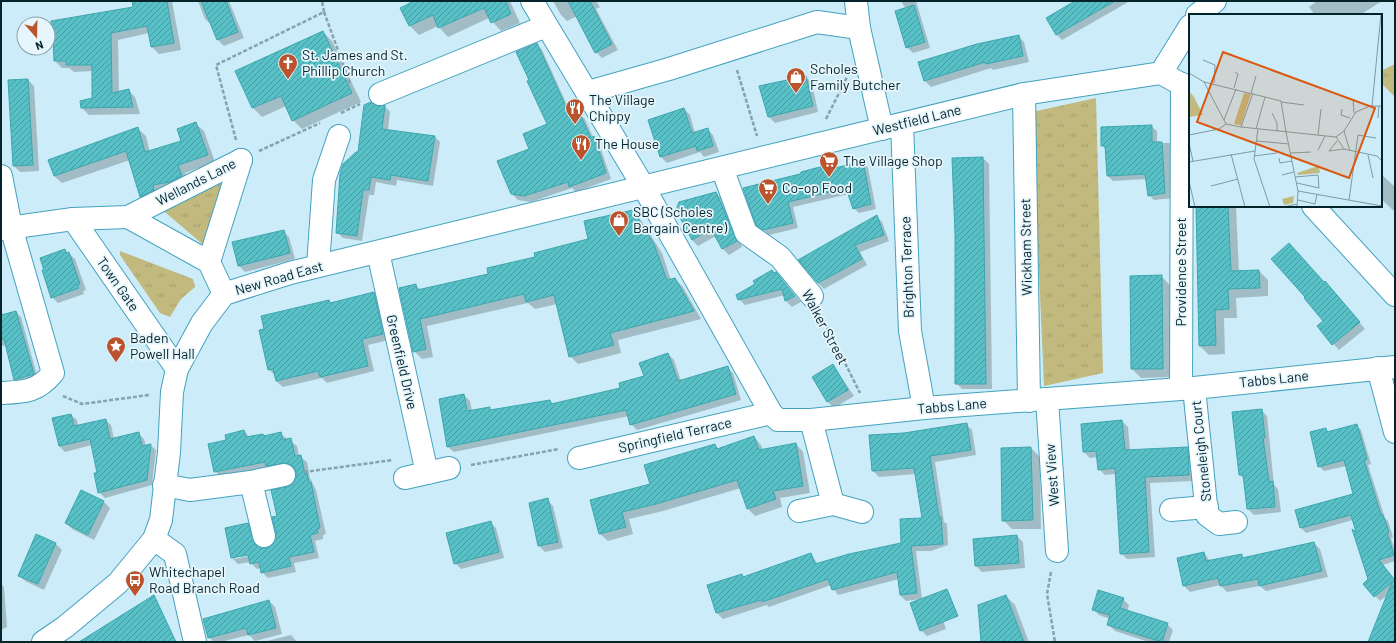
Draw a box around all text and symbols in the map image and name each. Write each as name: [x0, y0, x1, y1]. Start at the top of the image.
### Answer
inset map: [1189, 14, 1382, 207]
north arrow: [16, 16, 56, 56]
text: N: [34, 39, 45, 53]
place label: St. James and St. Phillip Church: [302, 46, 408, 79]
church icon: St. James and St. Phillip Church: [277, 52, 299, 80]
place label: Scholes Family Butcher: [810, 60, 901, 93]
shop icon: Scholes Family Butcher: [785, 66, 807, 94]
place label: The Village Chippy: [589, 91, 655, 124]
restaurant icon: The Village Chippy: [564, 97, 586, 125]
street label: Westfield Lane: [871, 100, 963, 139]
restaurant icon: The House: [570, 133, 592, 161]
place label: The House: [595, 135, 659, 152]
supermarket icon: The Village Shop: [818, 150, 840, 178]
place label: The Village Shop: [843, 152, 943, 169]
street label: Wellands Lane: [153, 154, 239, 209]
supermarket icon: Co-op Food: [757, 177, 779, 205]
place label: Co-op Food: [782, 179, 852, 196]
street label: Wickham Street: [1016, 198, 1035, 296]
place label: SBC (Scholes Bargain Centre): [633, 203, 727, 236]
shop icon: SBC (Scholes Bargain Centre): [608, 209, 630, 237]
street label: Brighton Terrace: [896, 216, 917, 318]
street label: Providence Street: [1172, 217, 1189, 327]
street label: Town Gate: [93, 253, 143, 314]
street label: New Road East: [233, 257, 325, 298]
street label: Walker Street: [799, 286, 852, 367]
street label: Greenfield Drive: [383, 313, 422, 411]
place label: Baden Powell Hall: [130, 329, 195, 362]
place icon: Baden Powell Hall: [105, 335, 127, 363]
street label: Tabbs Lane: [1238, 366, 1310, 391]
street label: Tabbs Lane: [916, 394, 987, 417]
street label: Stoneleigh Court: [1187, 400, 1214, 503]
street label: Springfield Terrace: [617, 413, 733, 456]
street label: West View: [1041, 443, 1062, 507]
place label: Whitechapel Road Branch Road: [149, 563, 260, 596]
bus stop icon: Whitechapel Road Branch Road: [124, 569, 146, 597]

